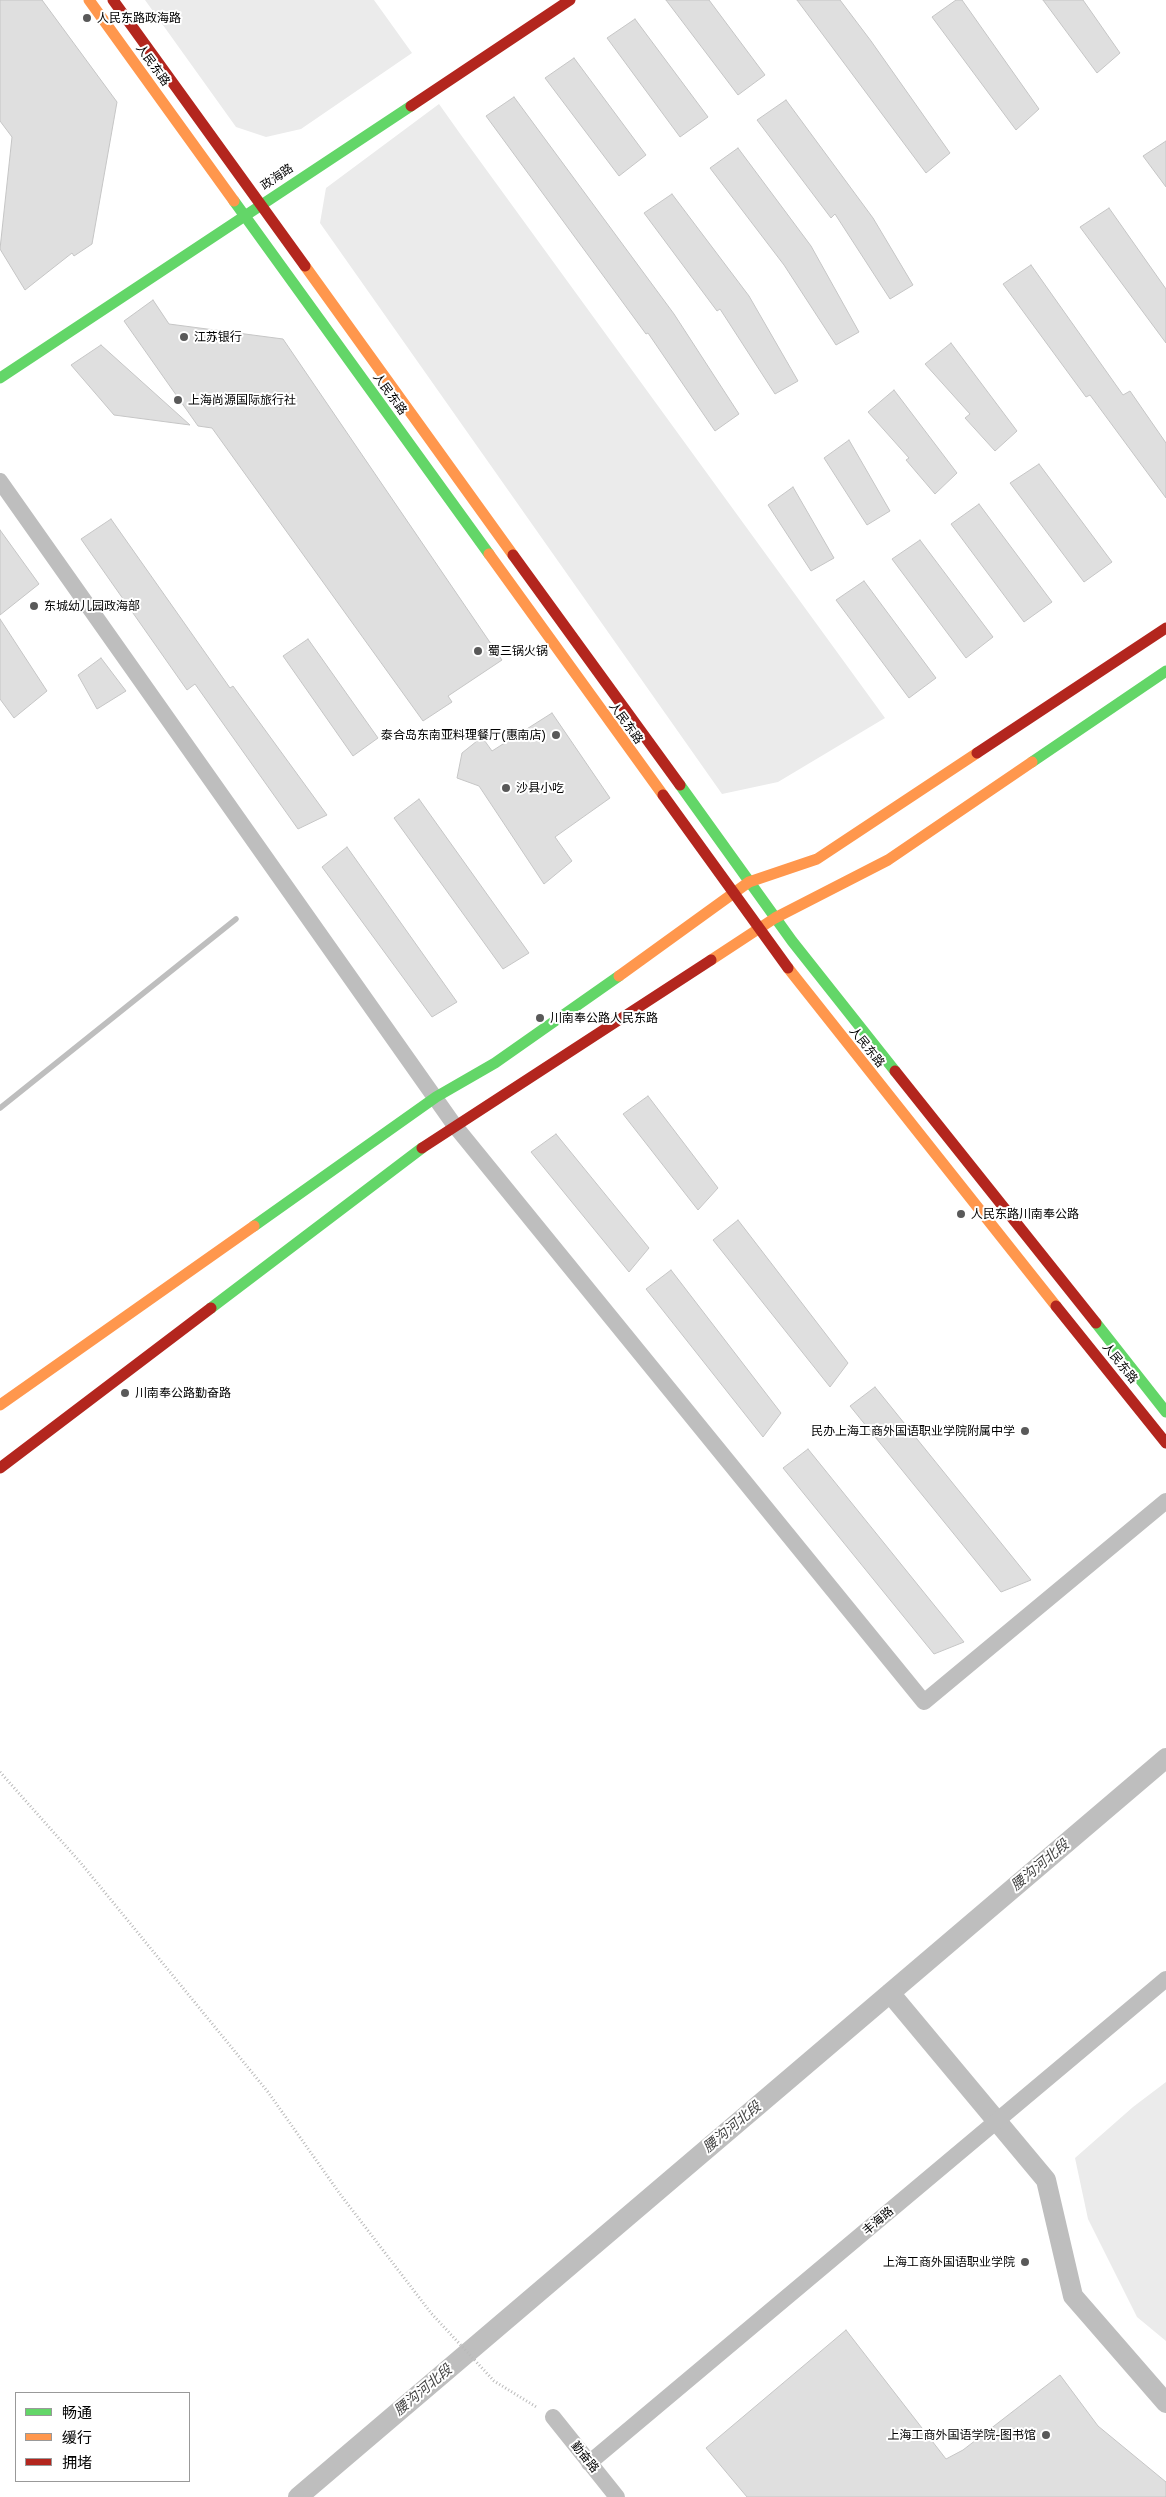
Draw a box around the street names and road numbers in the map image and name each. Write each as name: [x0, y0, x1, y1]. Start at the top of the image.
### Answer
street label: 人民东路: [133, 41, 173, 89]
street label: 政海路: [258, 161, 296, 193]
street label: 人民东路: [370, 370, 410, 418]
street label: 人民东路: [606, 699, 646, 747]
street label: 人民东路: [846, 1024, 888, 1070]
street label: 人民东路: [1099, 1340, 1141, 1386]
street label: 丰海路: [860, 2204, 896, 2238]
street label: 勤奋路: [568, 2438, 602, 2476]

